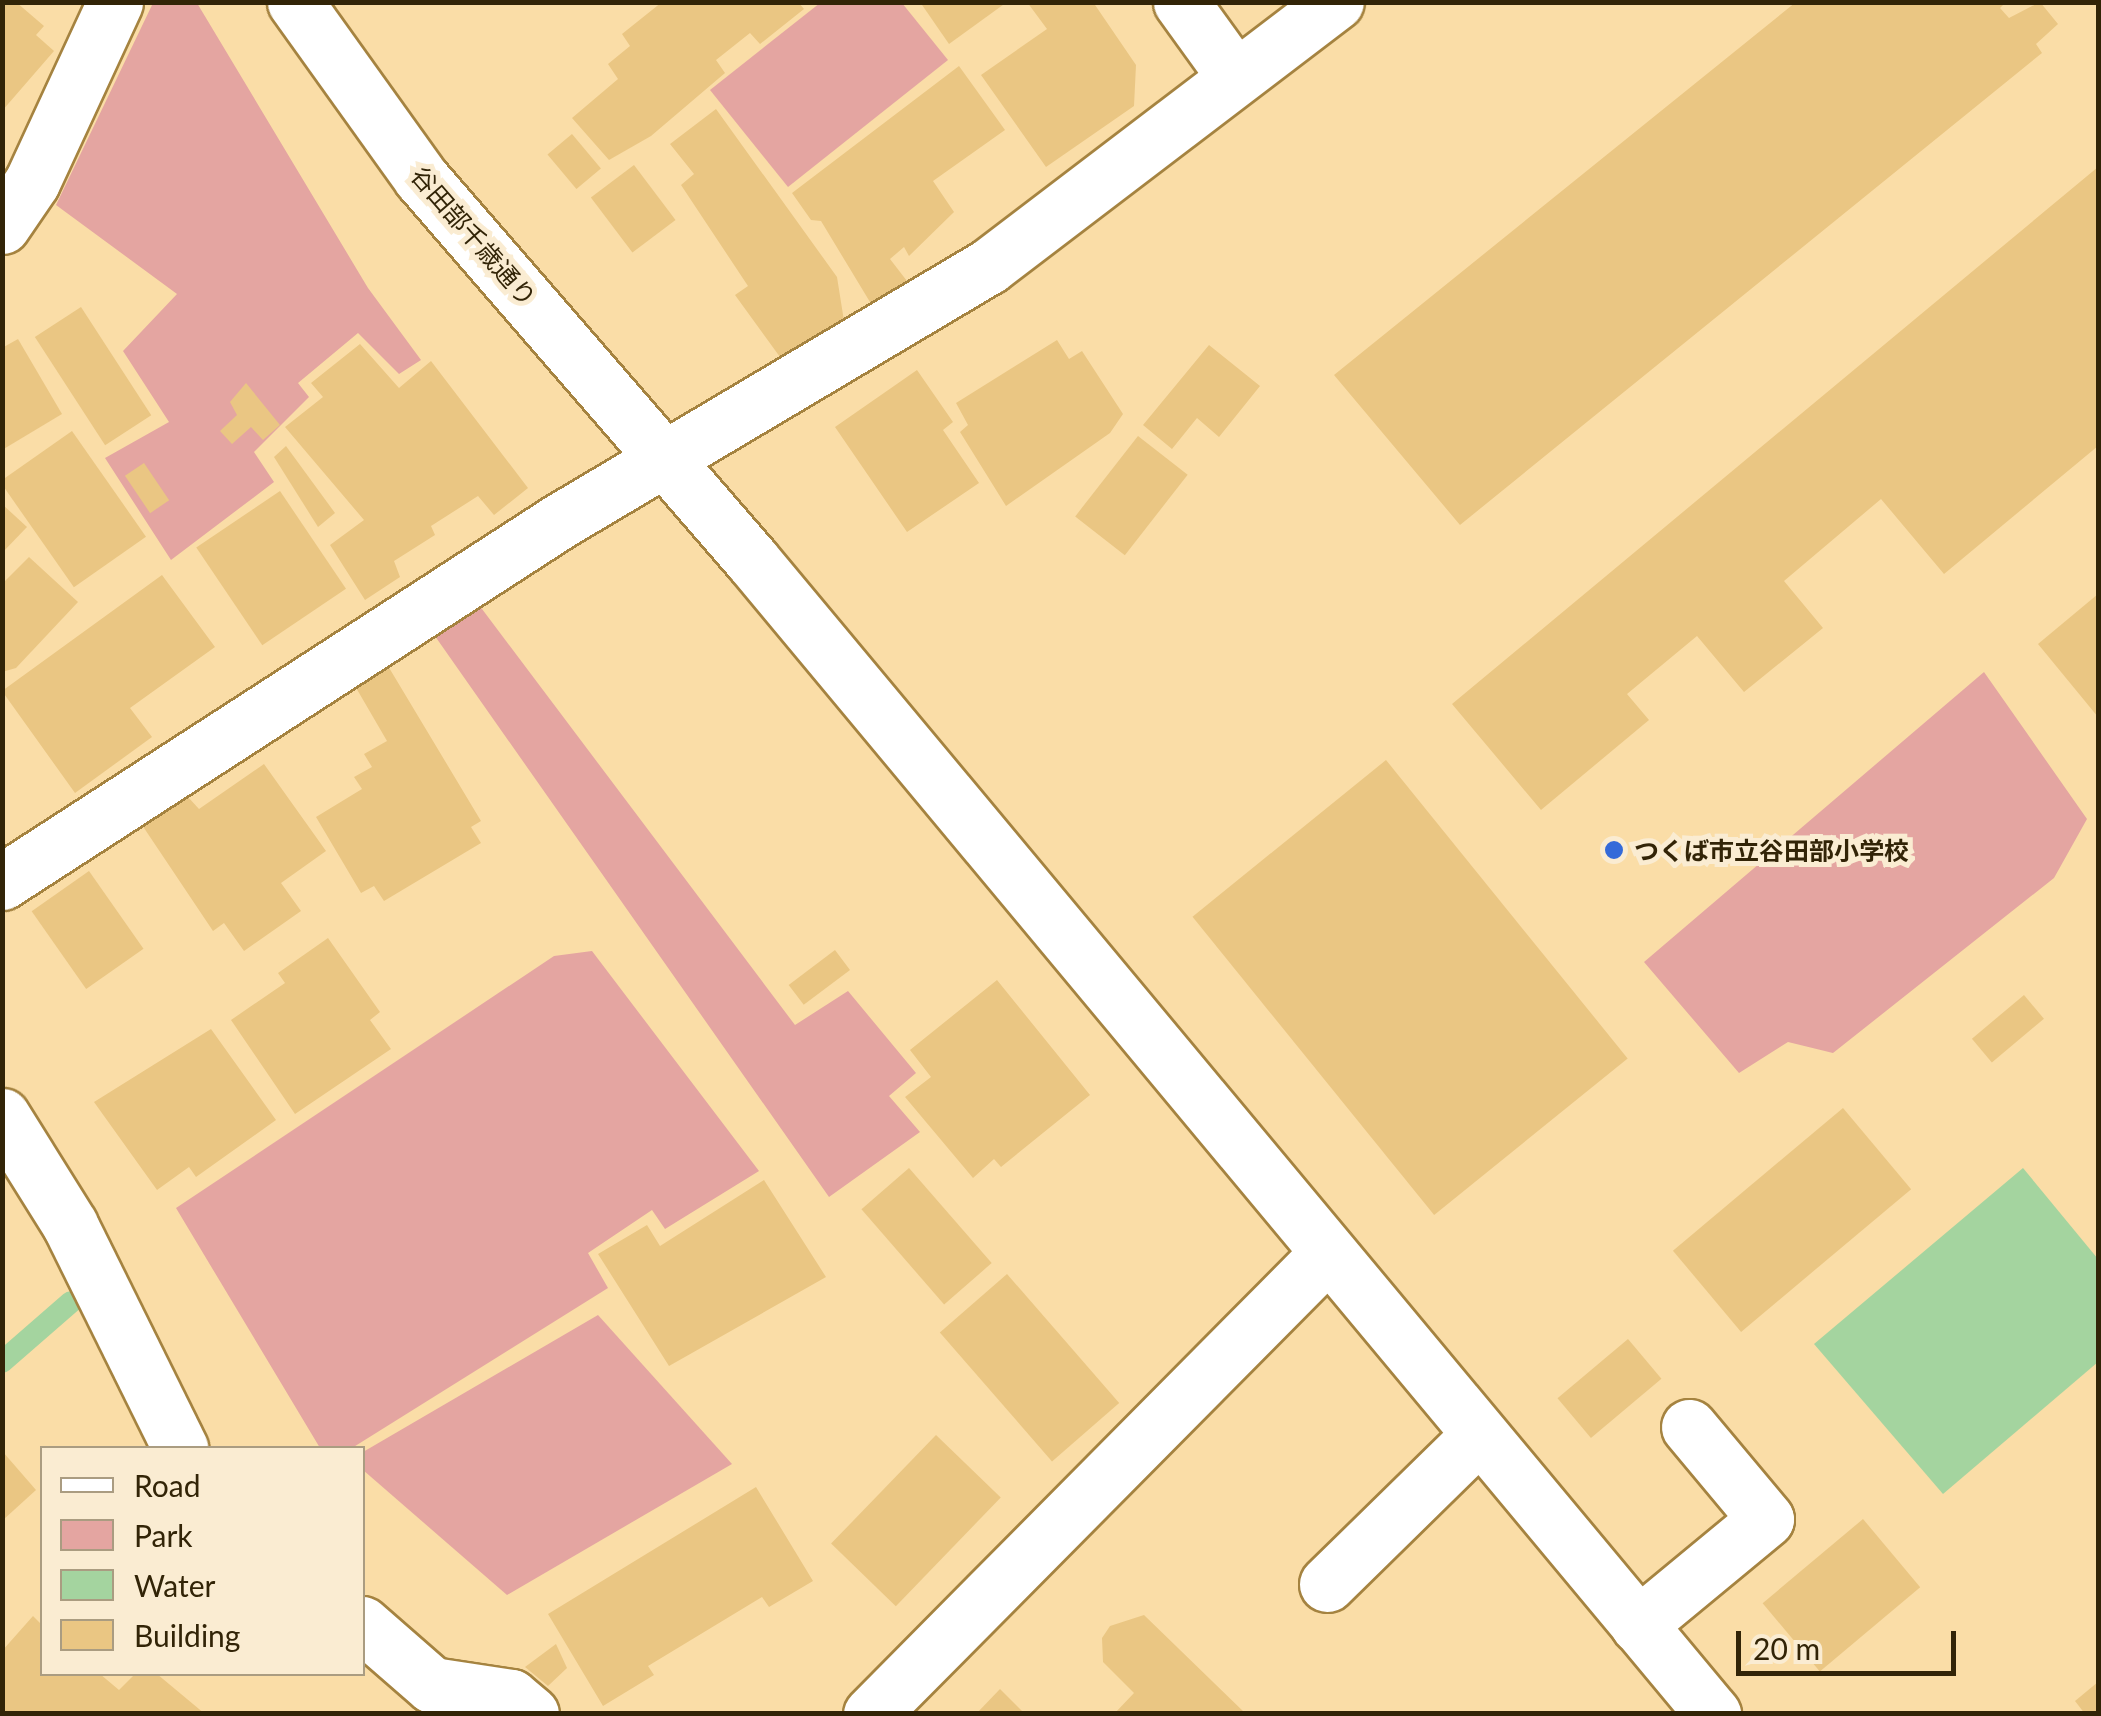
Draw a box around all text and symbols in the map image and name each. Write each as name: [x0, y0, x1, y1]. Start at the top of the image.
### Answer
street label: 谷田部千歳通り: [405, 160, 543, 312]
place label: つくば市立谷田部小学校: [1634, 835, 1909, 865]
marker: つくば市立谷田部小学校: [1603, 839, 1625, 861]
legend: [40, 1446, 365, 1676]
text: Road: [134, 1467, 201, 1503]
text: Park: [134, 1517, 193, 1553]
text: Water: [134, 1567, 216, 1603]
scale bar: [1741, 1611, 1961, 1673]
text: Building: [134, 1617, 240, 1653]
text: 20 m: [1753, 1630, 1820, 1666]

